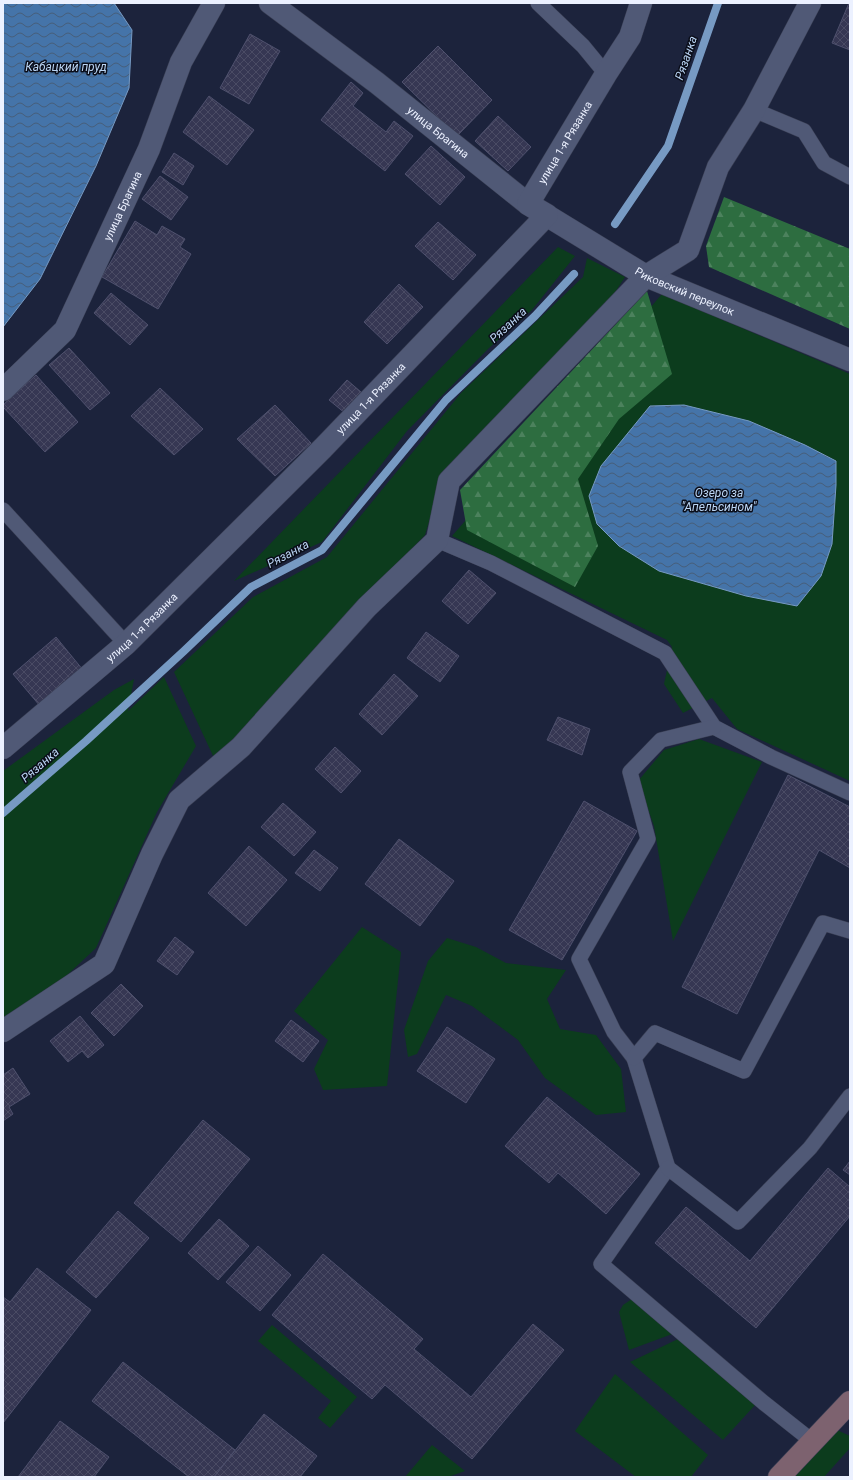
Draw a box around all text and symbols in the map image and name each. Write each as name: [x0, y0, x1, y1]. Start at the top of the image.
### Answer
water label: Рязанка: [672, 34, 700, 82]
water label: Кабацкий пруд: [25, 60, 107, 74]
street label: улица 1-я Рязанка: [536, 99, 595, 186]
street label: улица Брагина: [404, 104, 471, 161]
street label: улица Брагина: [101, 169, 145, 243]
street label: Риковский переулок: [632, 265, 736, 319]
water label: Рязанка: [487, 304, 529, 346]
street label: улица 1-я Рязанка: [334, 360, 408, 437]
water label: Озеро за "Апельсином": [681, 486, 757, 514]
water label: Рязанка: [265, 537, 311, 571]
street label: улица 1-я Рязанка: [104, 590, 180, 665]
water label: Рязанка: [18, 745, 62, 785]

